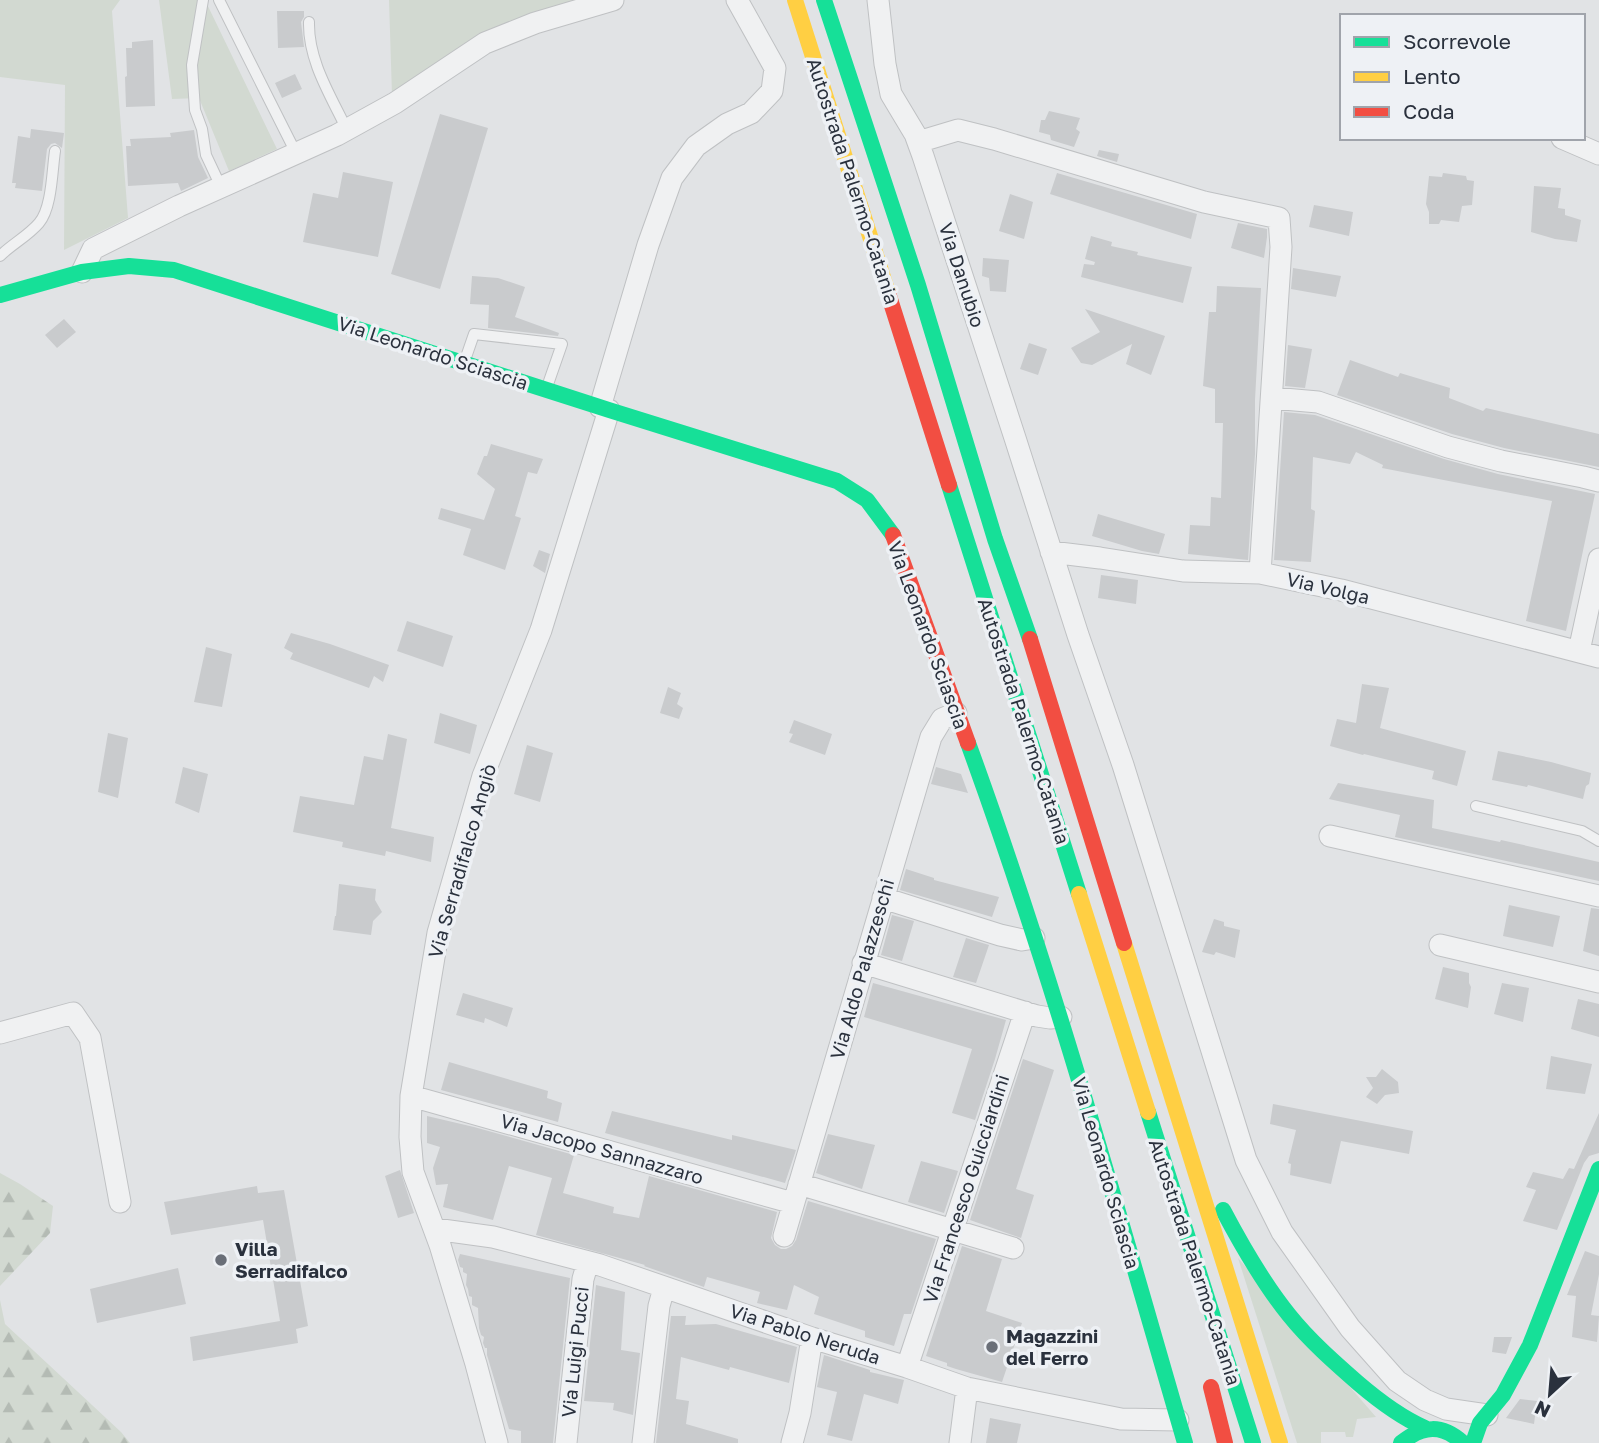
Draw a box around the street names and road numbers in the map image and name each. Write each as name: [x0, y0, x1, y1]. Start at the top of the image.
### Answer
street label: Autostrada Palermo-Catania: [803, 55, 904, 307]
street label: Via Danubio: [935, 220, 990, 330]
street label: Via Leonardo Sciascia: [335, 311, 531, 394]
street label: Via Leonardo Sciascia: [884, 538, 973, 732]
street label: Via Volga: [1284, 567, 1372, 608]
street label: Autostrada Palermo-Catania: [974, 595, 1075, 847]
street label: Via Serradifalco Angiò: [423, 761, 500, 961]
street label: Via Aldo Palazzeschi: [825, 876, 898, 1062]
street label: Via Francesco Guicciardini: [918, 1071, 1013, 1306]
street label: Via Leonardo Sciascia: [1068, 1074, 1145, 1271]
street label: Via Jacopo Sannazzaro: [498, 1109, 706, 1189]
street label: Autostrada Palermo-Catania: [1145, 1136, 1246, 1388]
street label: Via Luigi Pucci: [556, 1285, 593, 1419]
street label: Via Pablo Neruda: [727, 1298, 883, 1369]

